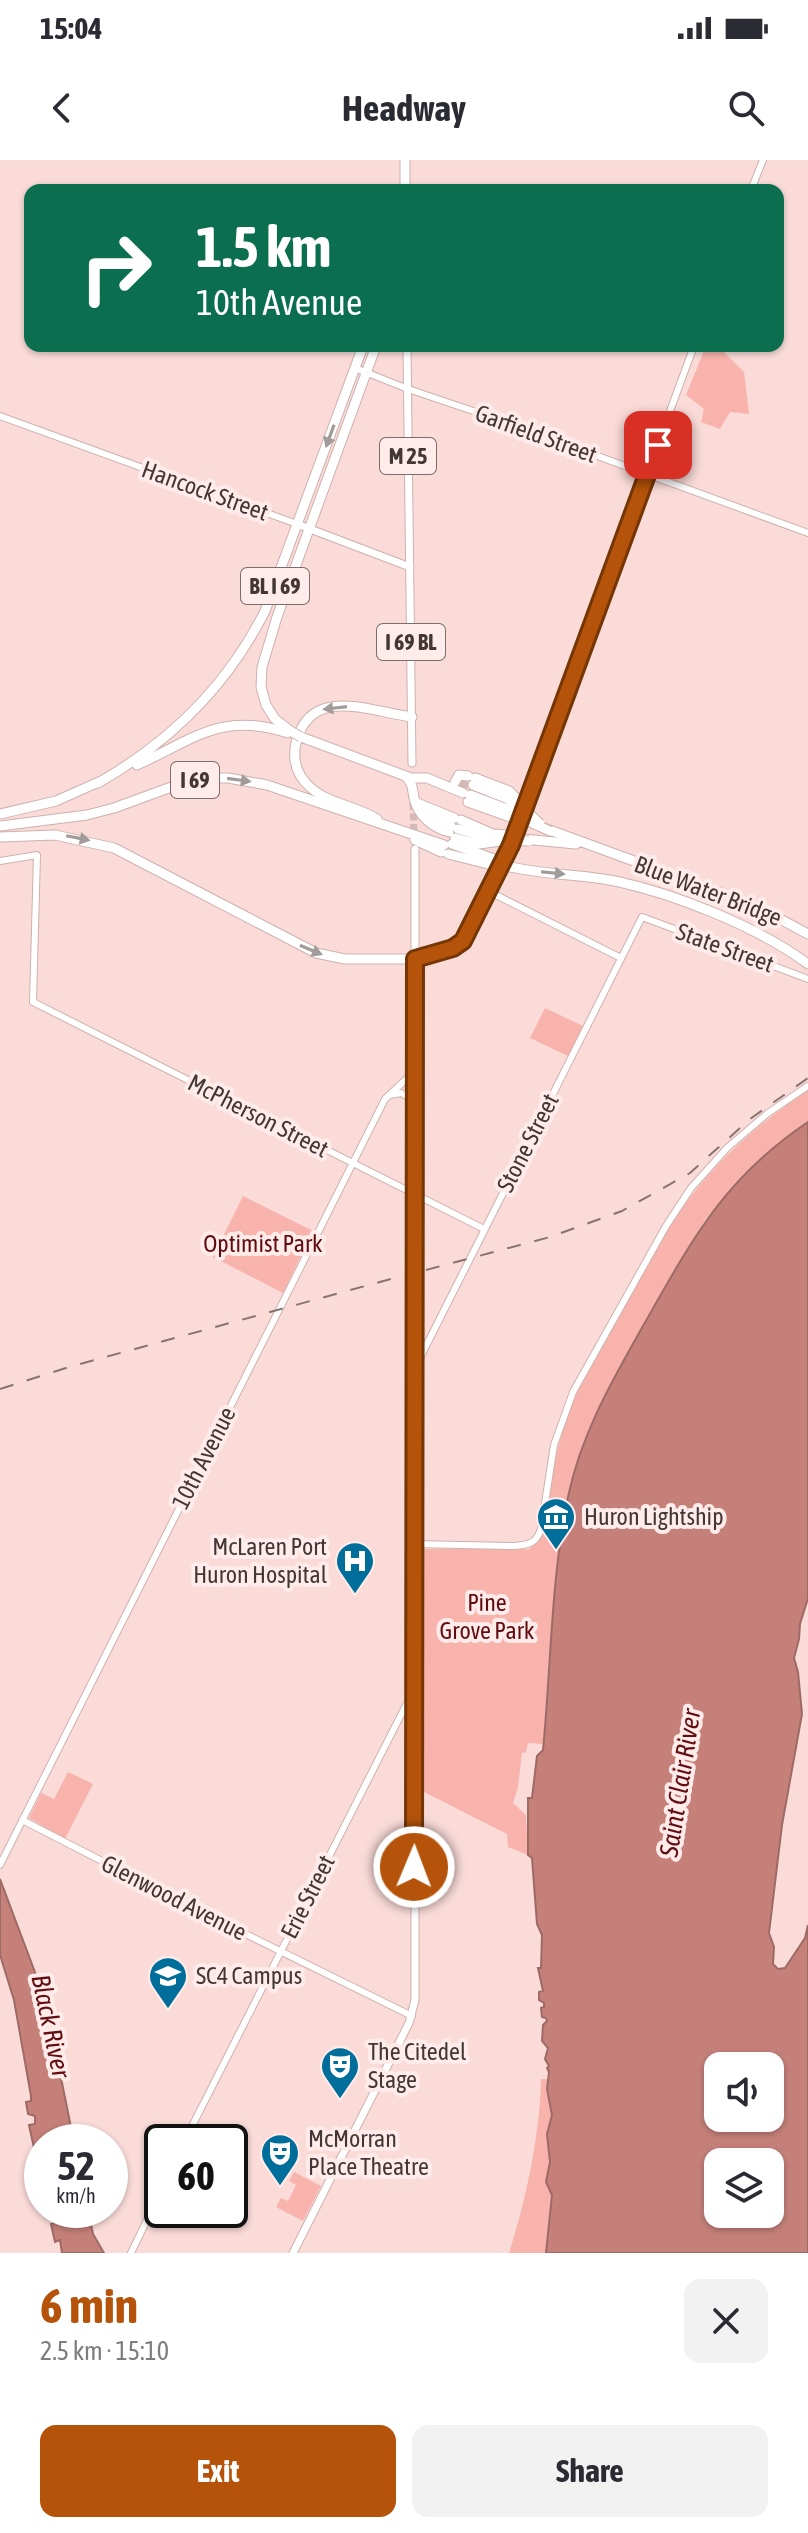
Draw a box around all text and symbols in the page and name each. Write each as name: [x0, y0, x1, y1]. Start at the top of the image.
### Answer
text: 15:04: [40, 11, 102, 45]
icon: back: [40, 86, 84, 130]
icon: search: [724, 86, 768, 130]
text: Headway: [342, 87, 466, 129]
text: 1.5 km: [196, 215, 331, 279]
icon: right: [64, 216, 168, 320]
text: 10th Avenue: [196, 281, 362, 323]
street label: Garfield Street: [472, 399, 601, 468]
pin: [624, 411, 692, 479]
icon: arrive: [636, 423, 680, 467]
one-way arrow: [323, 425, 336, 449]
road number: M 25: [380, 438, 436, 474]
street label: Hancock Street: [138, 455, 272, 526]
road number: BL I 69: [241, 568, 309, 604]
road number: I 69 BL: [377, 624, 445, 660]
one-way arrow: [323, 701, 348, 714]
road number: I 69: [171, 762, 219, 798]
one-way arrow: [227, 774, 252, 787]
one-way arrow: [65, 833, 90, 845]
street label: Blue Water Bridge: [631, 850, 786, 931]
one-way arrow: [540, 867, 565, 880]
street label: State Street: [673, 917, 778, 978]
one-way arrow: [299, 944, 323, 957]
street label: McPherson Street: [184, 1069, 333, 1163]
street label: Stone Street: [491, 1089, 564, 1196]
park label: Optimist Park: [203, 1230, 323, 1257]
street label: 10th Avenue: [166, 1402, 241, 1513]
museum icon: Huron Lightship: [535, 1496, 577, 1551]
place label: Huron Lightship: [584, 1503, 724, 1530]
place label: McLaren Port Huron Hospital: [193, 1533, 328, 1588]
hospital icon: McLaren Port Huron Hospital: [334, 1540, 376, 1595]
park label: Pine Grove Park: [440, 1589, 535, 1644]
water label: Saint Clair River: [653, 1706, 707, 1860]
position arrow: [372, 1825, 456, 1909]
street label: Glenwood Avenue: [97, 1849, 251, 1946]
street label: Erie Street: [275, 1851, 340, 1943]
school or university icon: SC4 Campus: [147, 1955, 189, 2010]
place label: SC4 Campus: [196, 1962, 302, 1989]
water label: Black River: [25, 1972, 77, 2081]
place label: The Citedel Stage: [368, 2038, 467, 2093]
theatre icon: The Citedel Stage: [319, 2045, 361, 2100]
map controls: [704, 2052, 784, 2228]
button: sound: [704, 2052, 784, 2132]
speed limit sign: 60: [144, 2124, 248, 2228]
place label: McMorran Place Theatre: [308, 2125, 429, 2180]
theatre icon: McMorran Place Theatre: [259, 2132, 301, 2187]
text: 52: [57, 2143, 95, 2188]
button: layers: [704, 2148, 784, 2228]
text: km/h: [56, 2184, 96, 2207]
text: 6 min: [40, 2278, 138, 2333]
button: close: [684, 2279, 768, 2363]
text: 2.5 km · 15:10: [40, 2336, 169, 2366]
button: Exit: [40, 2425, 396, 2517]
button: Share: [412, 2425, 768, 2517]

